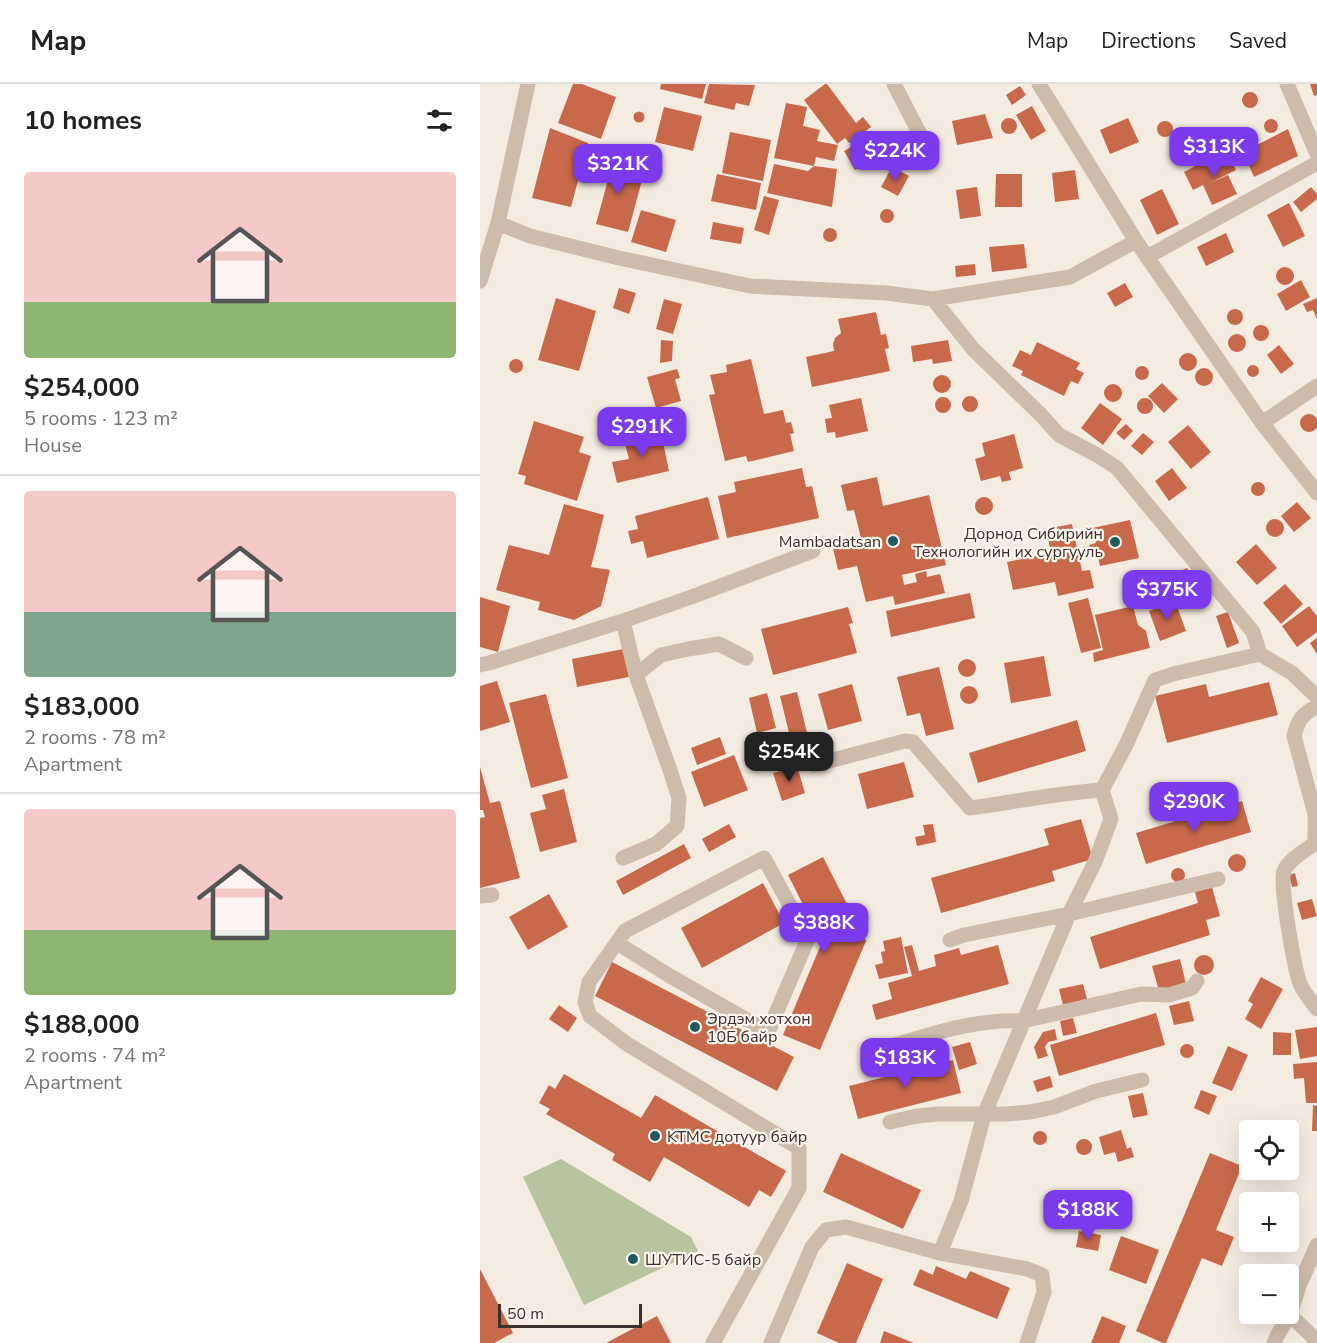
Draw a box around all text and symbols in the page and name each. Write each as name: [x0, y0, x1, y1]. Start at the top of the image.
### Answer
text: Map: [30, 22, 86, 60]
text: Map: [1027, 27, 1068, 55]
text: Directions: [1101, 27, 1196, 55]
text: Saved: [1229, 27, 1287, 55]
text: 10 homes: [24, 103, 142, 138]
icon: filters: [423, 104, 456, 137]
pin: $313K: [1172, 127, 1256, 178]
pin: $224K: [853, 131, 937, 182]
text: $313K: [1183, 133, 1245, 160]
text: $224K: [864, 137, 926, 164]
pin: $321K: [576, 144, 660, 195]
text: $321K: [587, 150, 649, 177]
icon: home: [186, 211, 294, 319]
text: $254,000: [24, 370, 140, 405]
text: 5 rooms · 123 m²: [24, 405, 178, 432]
pin: $291K: [600, 407, 684, 458]
text: $291K: [611, 413, 673, 440]
text: House: [24, 432, 82, 459]
place label: Дорнод Сибирийн Технологийн их сургууль: [913, 523, 1103, 563]
icon: home: [186, 530, 294, 638]
place label: Mambadatsan: [779, 531, 881, 553]
marker: Mambadatsan: [886, 534, 900, 548]
marker: Дорнод Сибирийн Технологийн их сургууль: [1108, 535, 1122, 549]
pin: $375K: [1125, 570, 1209, 621]
text: $375K: [1136, 576, 1198, 603]
text: $183,000: [24, 689, 140, 724]
text: 2 rooms · 78 m²: [24, 724, 166, 751]
pin: $254K: [747, 732, 831, 783]
text: $254K: [758, 738, 820, 765]
text: Apartment: [24, 751, 122, 778]
pin: $290K: [1152, 782, 1236, 833]
text: $290K: [1163, 788, 1225, 815]
icon: home: [186, 848, 294, 956]
pin: $388K: [782, 903, 866, 954]
text: $388K: [793, 909, 855, 936]
text: $188,000: [24, 1007, 140, 1042]
place label: Эрдэм хотхон 10Б байр: [707, 1008, 811, 1048]
marker: Эрдэм хотхон 10Б байр: [688, 1020, 702, 1034]
pin: $183K: [863, 1038, 947, 1089]
text: 2 rooms · 74 m²: [24, 1042, 166, 1069]
text: $183K: [874, 1044, 936, 1071]
text: Apartment: [24, 1069, 122, 1096]
map controls: [1239, 1120, 1299, 1324]
button: locate: [1239, 1120, 1299, 1180]
place label: KTMC дотуур байр: [667, 1126, 807, 1148]
marker: KTMC дотуур байр: [648, 1129, 662, 1143]
pin: $188K: [1046, 1190, 1130, 1241]
button: +: [1239, 1192, 1299, 1252]
text: $188K: [1057, 1196, 1119, 1223]
place label: ШУТИС-5 байр: [645, 1249, 761, 1271]
marker: ШУТИС-5 байр: [626, 1252, 640, 1266]
button: −: [1239, 1264, 1299, 1324]
scale bar: [498, 1301, 642, 1328]
text: 50 m: [507, 1303, 544, 1325]

